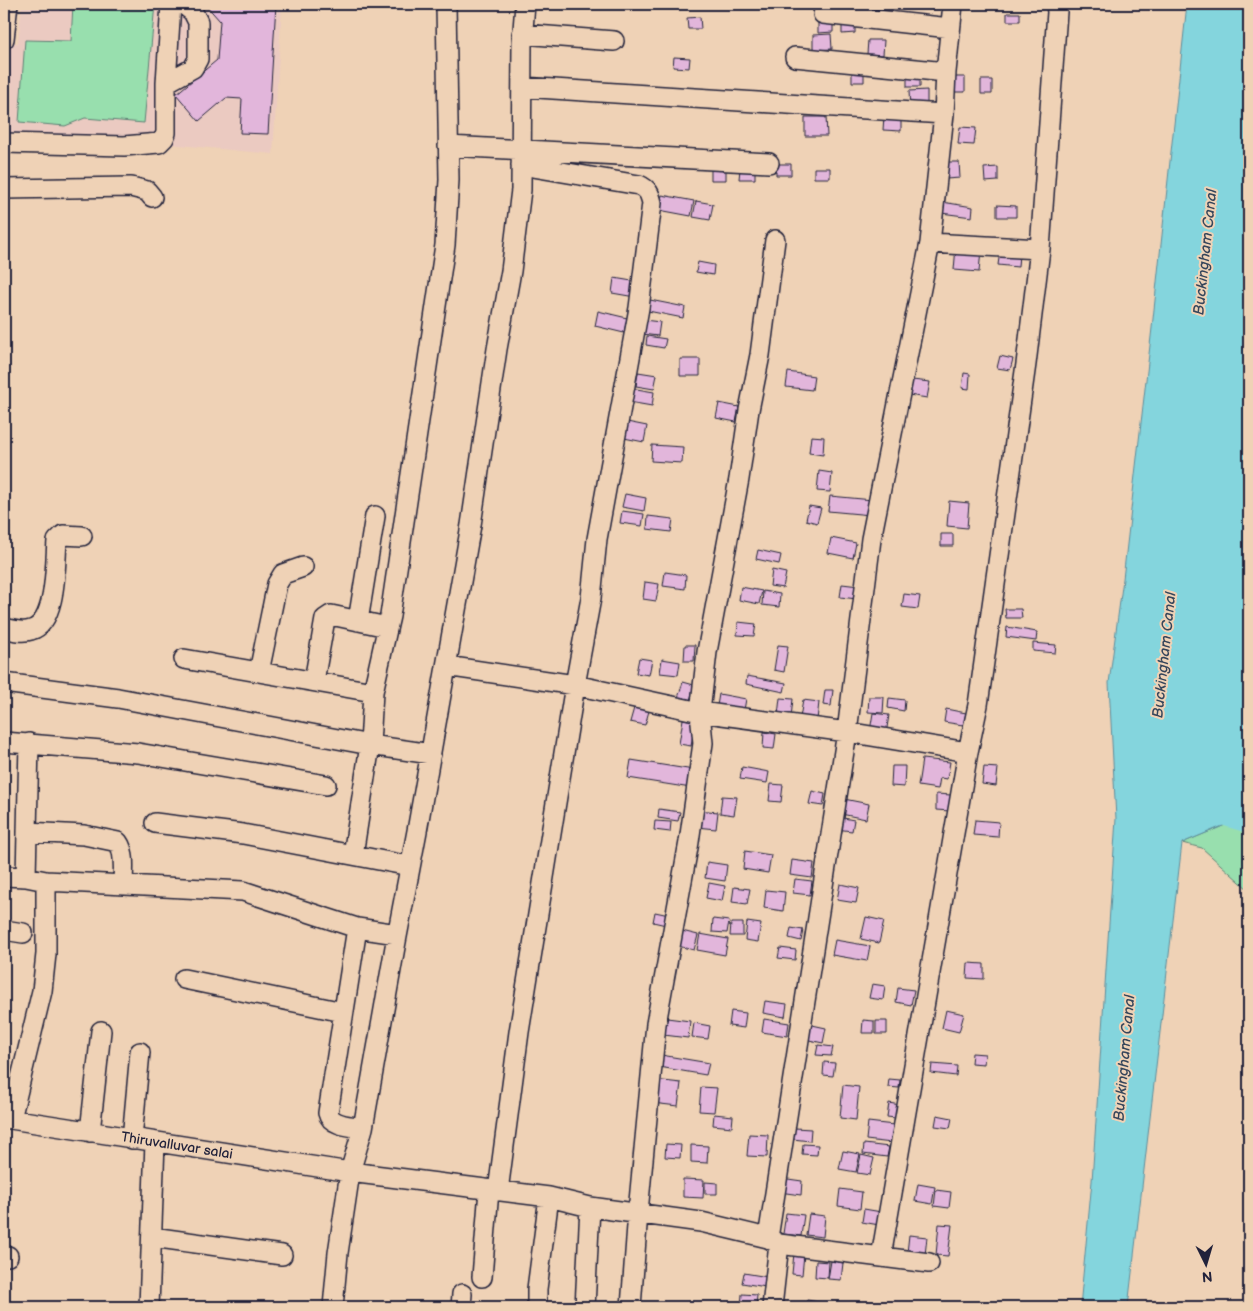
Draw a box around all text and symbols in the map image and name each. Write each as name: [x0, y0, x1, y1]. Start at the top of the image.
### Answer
water label: Buckingham Canal: [1189, 188, 1222, 316]
water label: Buckingham Canal: [1148, 591, 1181, 719]
water label: Buckingham Canal: [1110, 994, 1140, 1122]
street label: Thiruvalluvar salai: [120, 1128, 234, 1163]
north arrow: [1180, 1238, 1230, 1288]
text: N: [1201, 1268, 1213, 1285]

